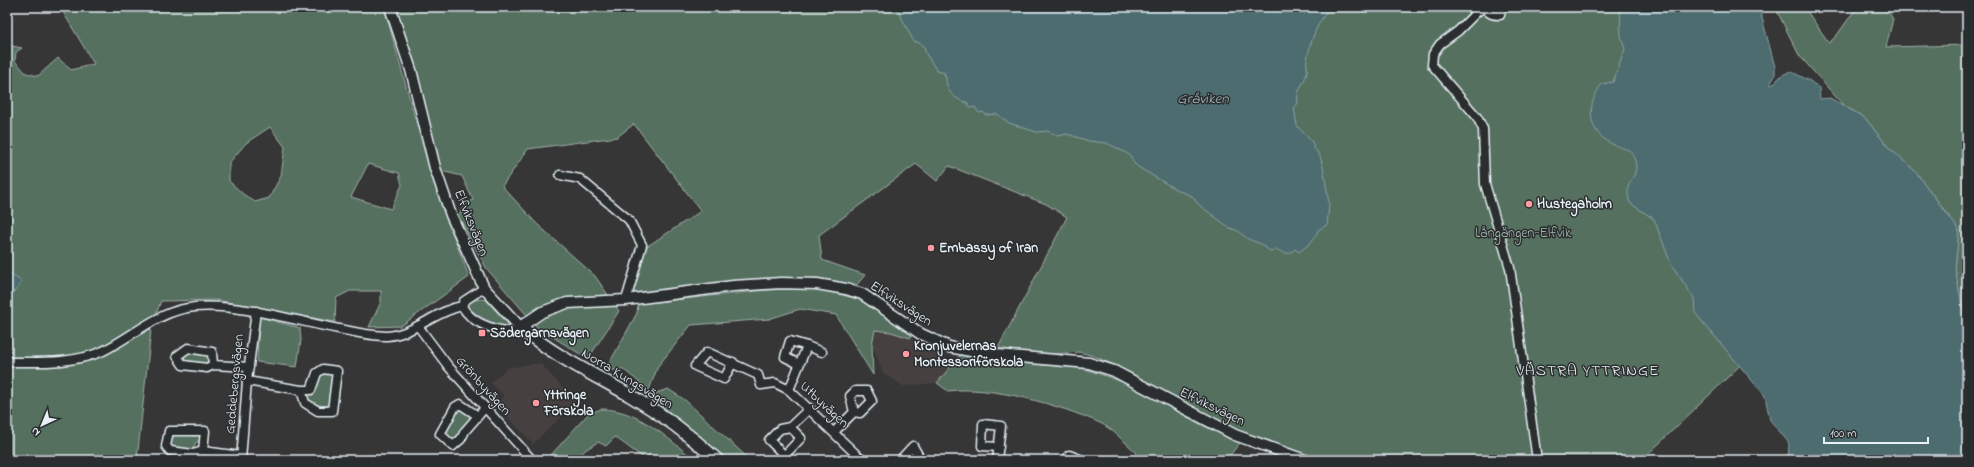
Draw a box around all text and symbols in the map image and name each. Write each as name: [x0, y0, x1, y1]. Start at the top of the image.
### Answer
water label: Gråviken: [1177, 88, 1229, 110]
street label: Elfviksvägen: [447, 186, 494, 260]
place label: Hustegaholm: [1537, 194, 1612, 217]
marker: Hustegaholm: [1524, 199, 1534, 209]
park label: Långängen-Elfvik: [1475, 223, 1572, 245]
place label: Embassy of Iran: [939, 238, 1038, 261]
marker: Embassy of Iran: [926, 243, 936, 253]
street label: Elfviksvägen: [865, 276, 936, 333]
place label: Södergarnsvägen: [490, 323, 589, 346]
marker: Södergarnsvägen: [477, 328, 487, 338]
street label: Geddebergsvägen: [220, 333, 251, 435]
place label: Kronjuvelernas Montessoriförskola: [914, 336, 1024, 373]
street label: Norra Kungsvägen: [577, 343, 677, 416]
marker: Kronjuvelernas Montessoriförskola: [901, 349, 911, 359]
street label: Grönbyvägen: [450, 351, 516, 421]
district label: VÄSTRA YTTRINGE: [1515, 359, 1660, 383]
street label: Utbyvägen: [794, 377, 853, 434]
street label: Elfviksvägen: [1175, 382, 1248, 433]
place label: Yttringe Förskola: [543, 385, 594, 422]
marker: Yttringe Förskola: [531, 398, 541, 408]
north arrow: [22, 405, 62, 445]
scale bar: [1824, 419, 1928, 445]
text: N: [28, 423, 44, 440]
text: 100 m: [1830, 425, 1857, 443]

